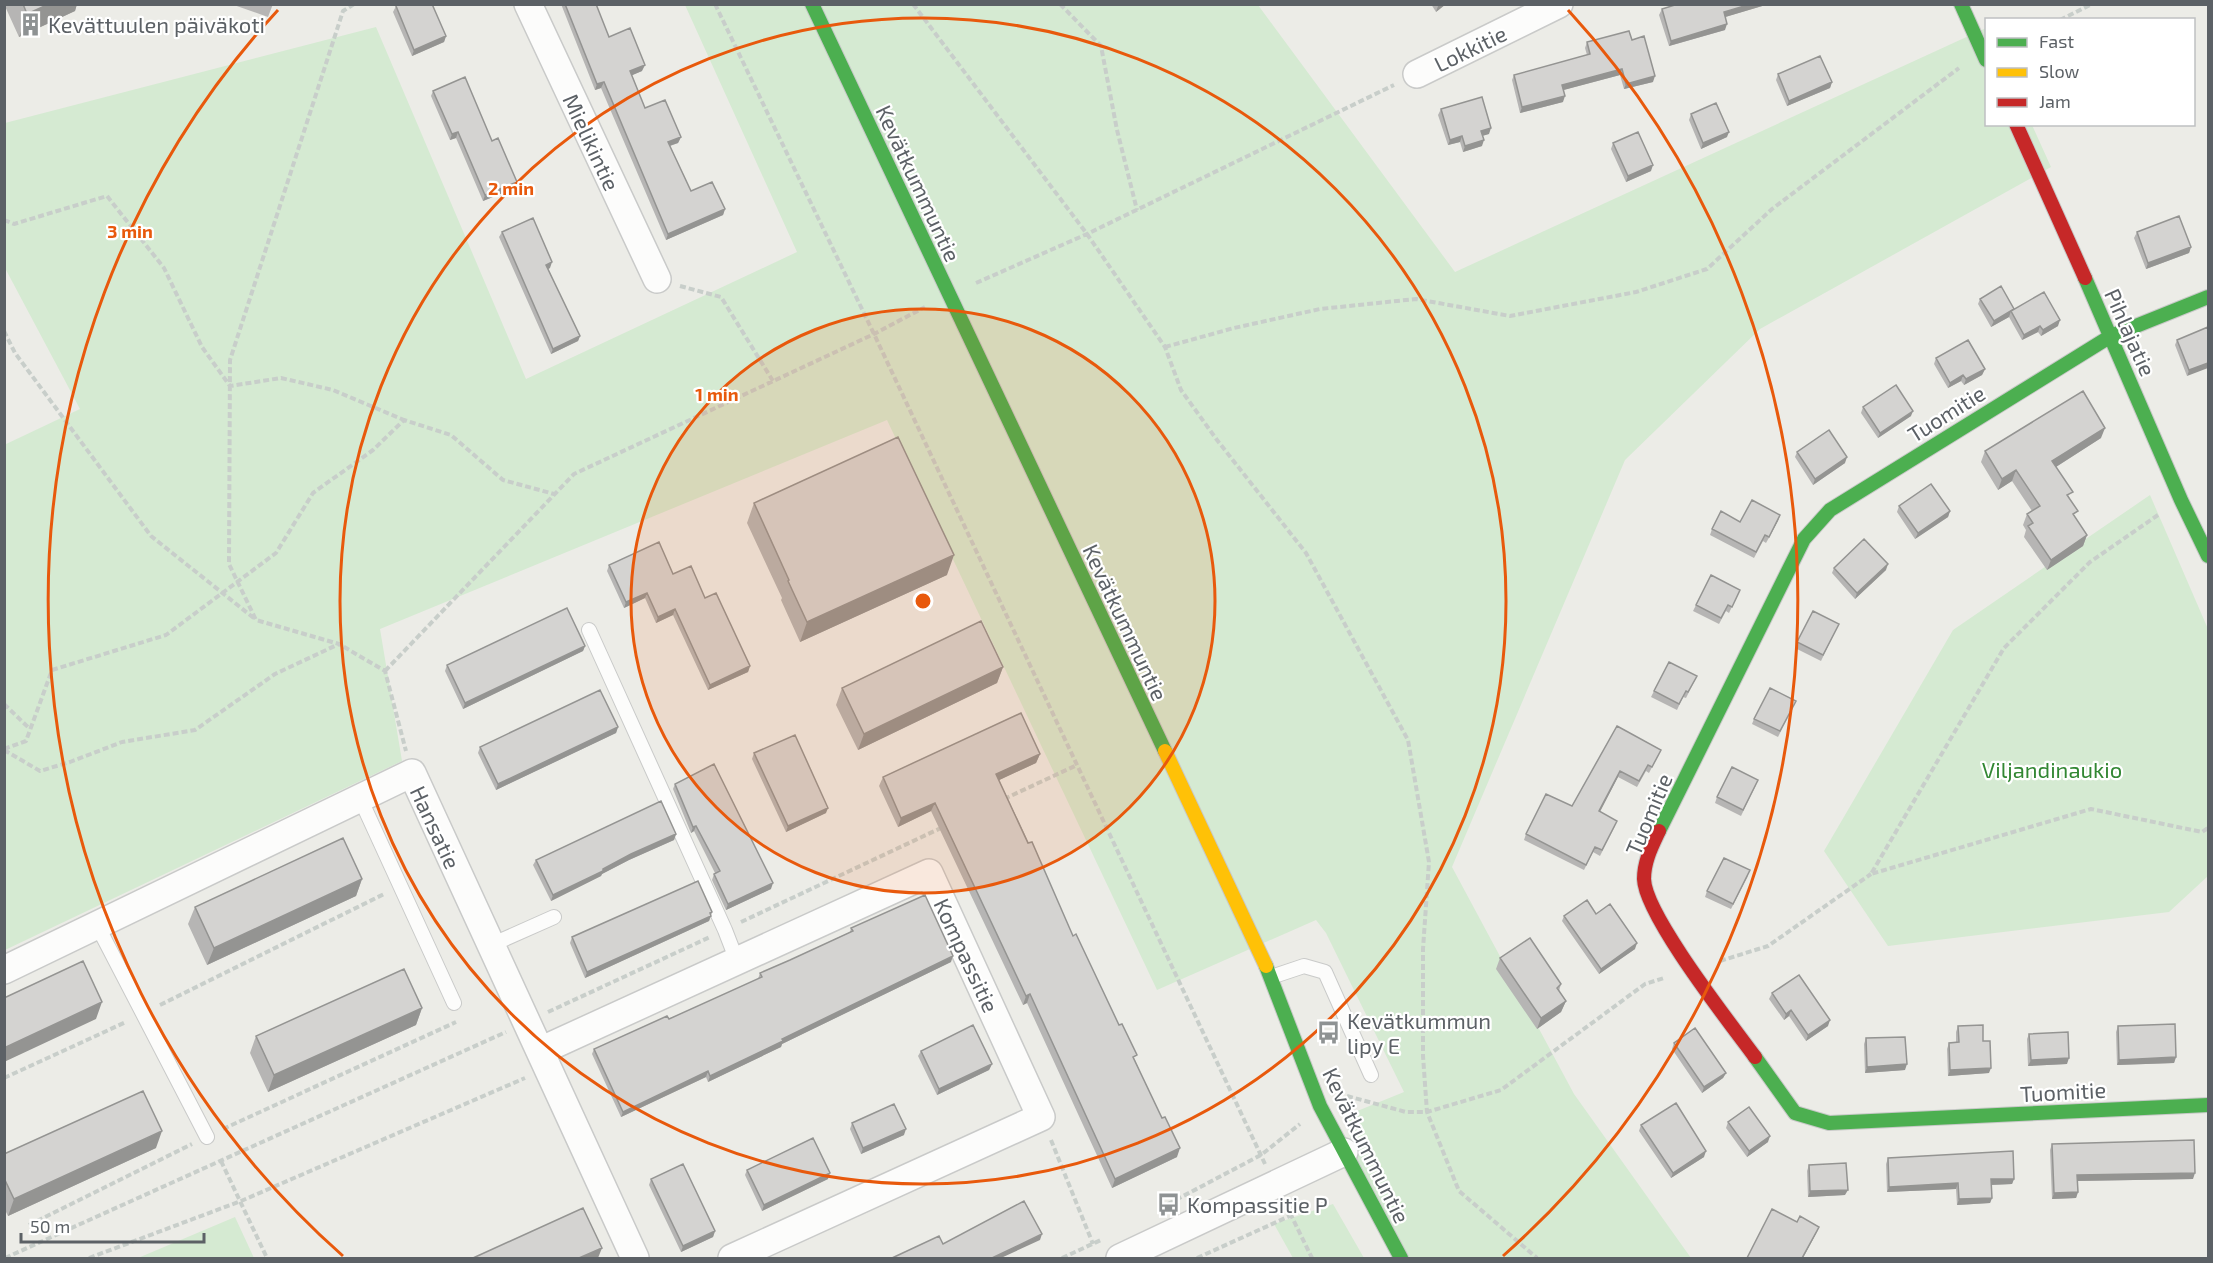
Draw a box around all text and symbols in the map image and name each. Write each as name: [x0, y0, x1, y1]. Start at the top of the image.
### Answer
building icon: Kevättuulen päiväkoti: [17, 11, 43, 37]
place label: Kevättuulen päiväkoti: [48, 11, 265, 37]
legend: [1985, 18, 2195, 126]
street label: Lokkitie: [1430, 19, 1510, 77]
text: Fast: [2039, 30, 2074, 52]
text: Slow: [2039, 60, 2080, 82]
street label: Mielikintie: [558, 90, 626, 194]
text: Jam: [2039, 90, 2071, 112]
street label: Kevätkummuntie: [871, 101, 967, 265]
text: 2 min: [488, 177, 534, 199]
text: 3 min: [107, 220, 153, 242]
street label: Pihlajatie: [2099, 284, 2162, 380]
street label: Tuomitie: [1903, 379, 1989, 447]
text: 1 min: [695, 383, 739, 405]
street label: Kevätkummuntie: [1078, 540, 1174, 704]
centre of rings: [913, 591, 933, 611]
park label: Viljandinaukio: [1982, 756, 2122, 783]
street label: Tuomitie: [1619, 769, 1677, 859]
street label: Hansatie: [406, 781, 466, 873]
street label: Kompassitie: [929, 894, 1005, 1016]
place label: Kevätkummun lipy E: [1347, 1007, 1491, 1058]
bus stop icon: Kevätkummun lipy E: [1316, 1020, 1342, 1046]
street label: Kevätkummuntie: [1318, 1063, 1416, 1227]
street label: Tuomitie: [2019, 1076, 2107, 1106]
bus stop icon: Kompassitie P: [1156, 1191, 1182, 1217]
place label: Kompassitie P: [1187, 1191, 1328, 1217]
scale bar: [21, 1206, 204, 1244]
text: 50 m: [30, 1215, 70, 1237]

